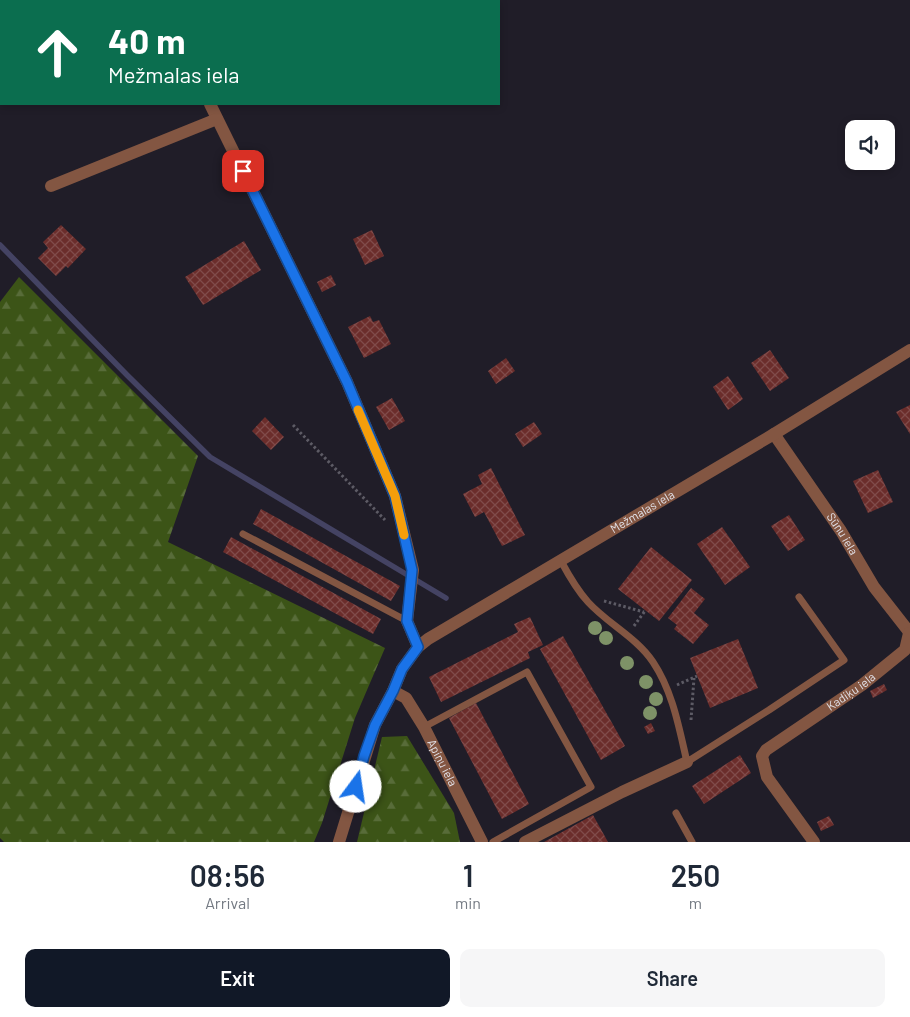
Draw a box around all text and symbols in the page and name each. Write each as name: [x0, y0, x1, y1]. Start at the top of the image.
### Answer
text: 40 m: [108, 19, 185, 61]
icon: ahead: [25, 20, 90, 85]
text: Mežmalas iela: [108, 61, 240, 87]
map controls: [845, 120, 895, 170]
button: sound: [845, 120, 895, 170]
pin: [222, 150, 264, 192]
icon: arrive: [229, 157, 257, 185]
street label: Mežmalas iela: [608, 487, 676, 535]
street label: Sūnu iela: [824, 510, 861, 557]
street label: Kadiķu iela: [823, 669, 878, 713]
street label: Apiņu iela: [425, 737, 461, 788]
position arrow: [329, 760, 381, 812]
text: 08:56: [190, 857, 265, 893]
text: 1: [463, 857, 473, 893]
text: 250: [671, 857, 720, 893]
text: Arrival: [205, 893, 250, 912]
text: min: [455, 893, 481, 912]
text: m: [689, 893, 702, 912]
button: Exit: [25, 949, 450, 1007]
button: Share: [460, 949, 885, 1007]

